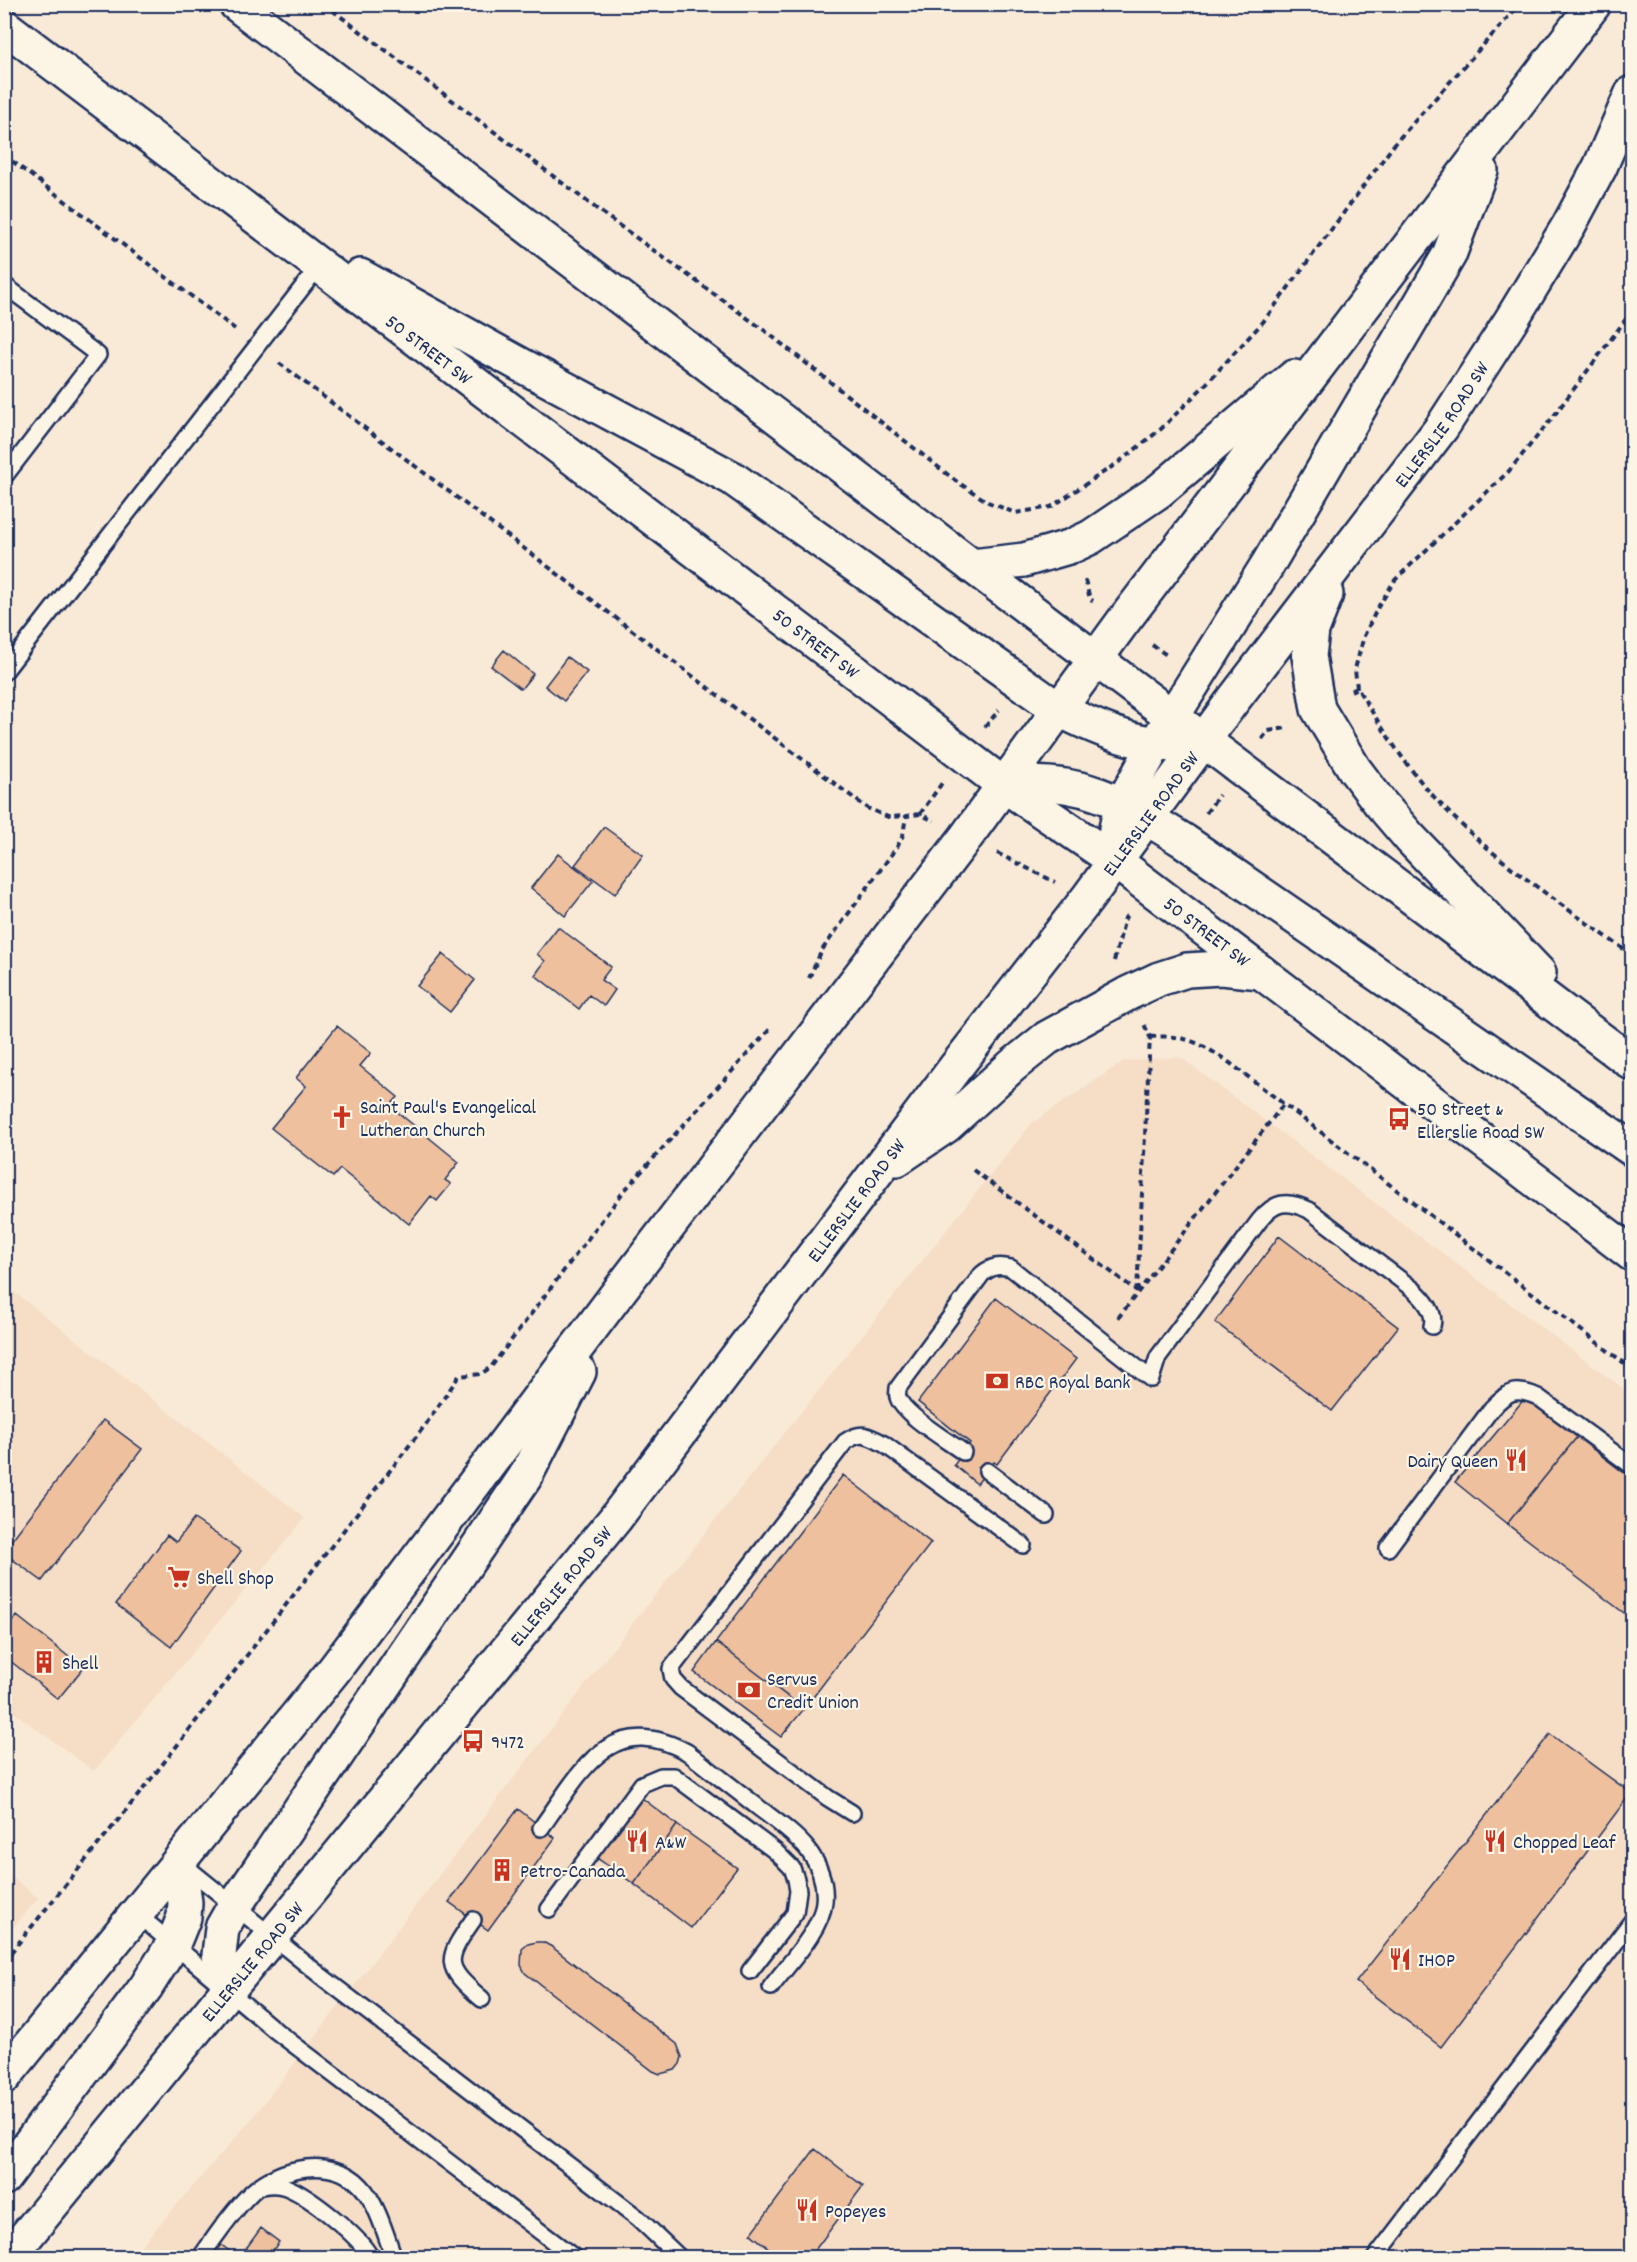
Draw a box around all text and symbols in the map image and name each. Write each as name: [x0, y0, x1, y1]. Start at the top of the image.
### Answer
street label: 50 STREET SW: [378, 309, 477, 394]
street label: ELLERSLIE ROAD SW: [1389, 357, 1498, 495]
street label: 50 STREET SW: [765, 603, 864, 687]
street label: ELLERSLIE ROAD SW: [1097, 746, 1208, 883]
street label: 50 STREET SW: [1156, 891, 1255, 976]
place label: Saint Paul's Evangelical Lutheran Church: [360, 1095, 536, 1146]
place label: 50 Street & Ellerslie Road SW: [1417, 1097, 1545, 1148]
church icon: Saint Paul's Evangelical Lutheran Church: [329, 1104, 355, 1130]
bus stop icon: 50 Street & Ellerslie Road SW: [1386, 1106, 1412, 1132]
street label: ELLERSLIE ROAD SW: [802, 1133, 914, 1269]
bank icon: RBC Royal Bank: [984, 1368, 1010, 1394]
place label: RBC Royal Bank: [1015, 1370, 1130, 1398]
restaurant icon: Dairy Queen: [1503, 1447, 1529, 1473]
place label: Dairy Queen: [1407, 1449, 1498, 1477]
street label: ELLERSLIE ROAD SW: [505, 1521, 621, 1654]
supermarket icon: Shell Shop: [166, 1564, 192, 1590]
place label: Shell Shop: [197, 1566, 274, 1594]
building icon: Shell: [31, 1649, 57, 1675]
place label: Shell: [62, 1651, 99, 1679]
place label: Servus Credit Union: [767, 1667, 859, 1718]
bank icon: Servus Credit Union: [736, 1677, 762, 1703]
bus stop icon: 9472: [460, 1728, 486, 1754]
place label: 9472: [491, 1730, 525, 1758]
restaurant icon: A&W: [624, 1828, 650, 1854]
restaurant icon: Chopped Leaf: [1482, 1828, 1508, 1854]
place label: A&W: [655, 1830, 687, 1858]
place label: Chopped Leaf: [1513, 1830, 1616, 1858]
building icon: Petro-Canada: [489, 1857, 515, 1883]
place label: Petro-Canada: [520, 1859, 626, 1887]
street label: ELLERSLIE ROAD SW: [196, 1896, 312, 2029]
restaurant icon: IHOP: [1387, 1946, 1413, 1972]
place label: IHOP: [1418, 1948, 1455, 1976]
restaurant icon: Popeyes: [794, 2197, 820, 2223]
place label: Popeyes: [825, 2199, 886, 2227]

